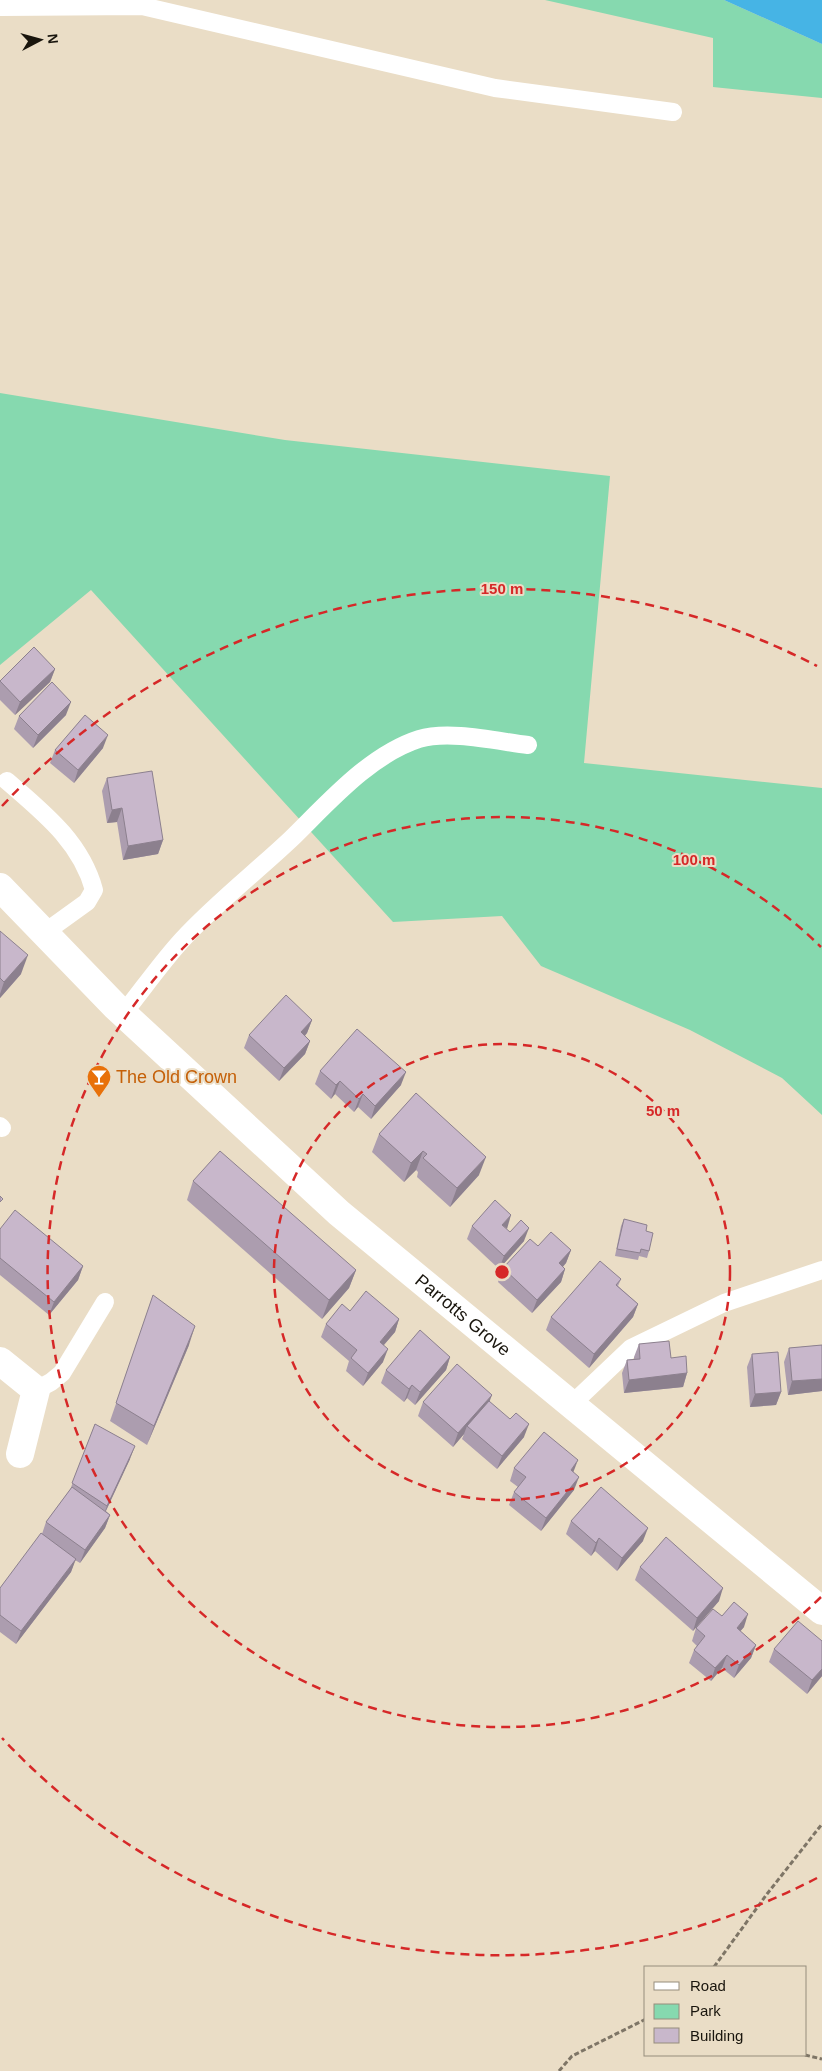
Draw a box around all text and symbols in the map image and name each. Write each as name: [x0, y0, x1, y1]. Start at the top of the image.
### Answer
north arrow: [15, 15, 65, 65]
text: N: [44, 33, 61, 45]
text: 150 m: [481, 580, 523, 597]
text: 100 m: [673, 851, 715, 868]
bar icon: The Old Crown: [86, 1064, 112, 1098]
place label: The Old Crown: [116, 1067, 237, 1087]
text: 50 m: [646, 1102, 680, 1119]
centre of rings: [493, 1263, 511, 1281]
street label: Parrotts Grove: [411, 1270, 514, 1360]
legend: [644, 1966, 807, 2056]
text: Road: [690, 1977, 726, 1994]
text: Park: [690, 2002, 721, 2019]
text: Building: [690, 2027, 743, 2044]

